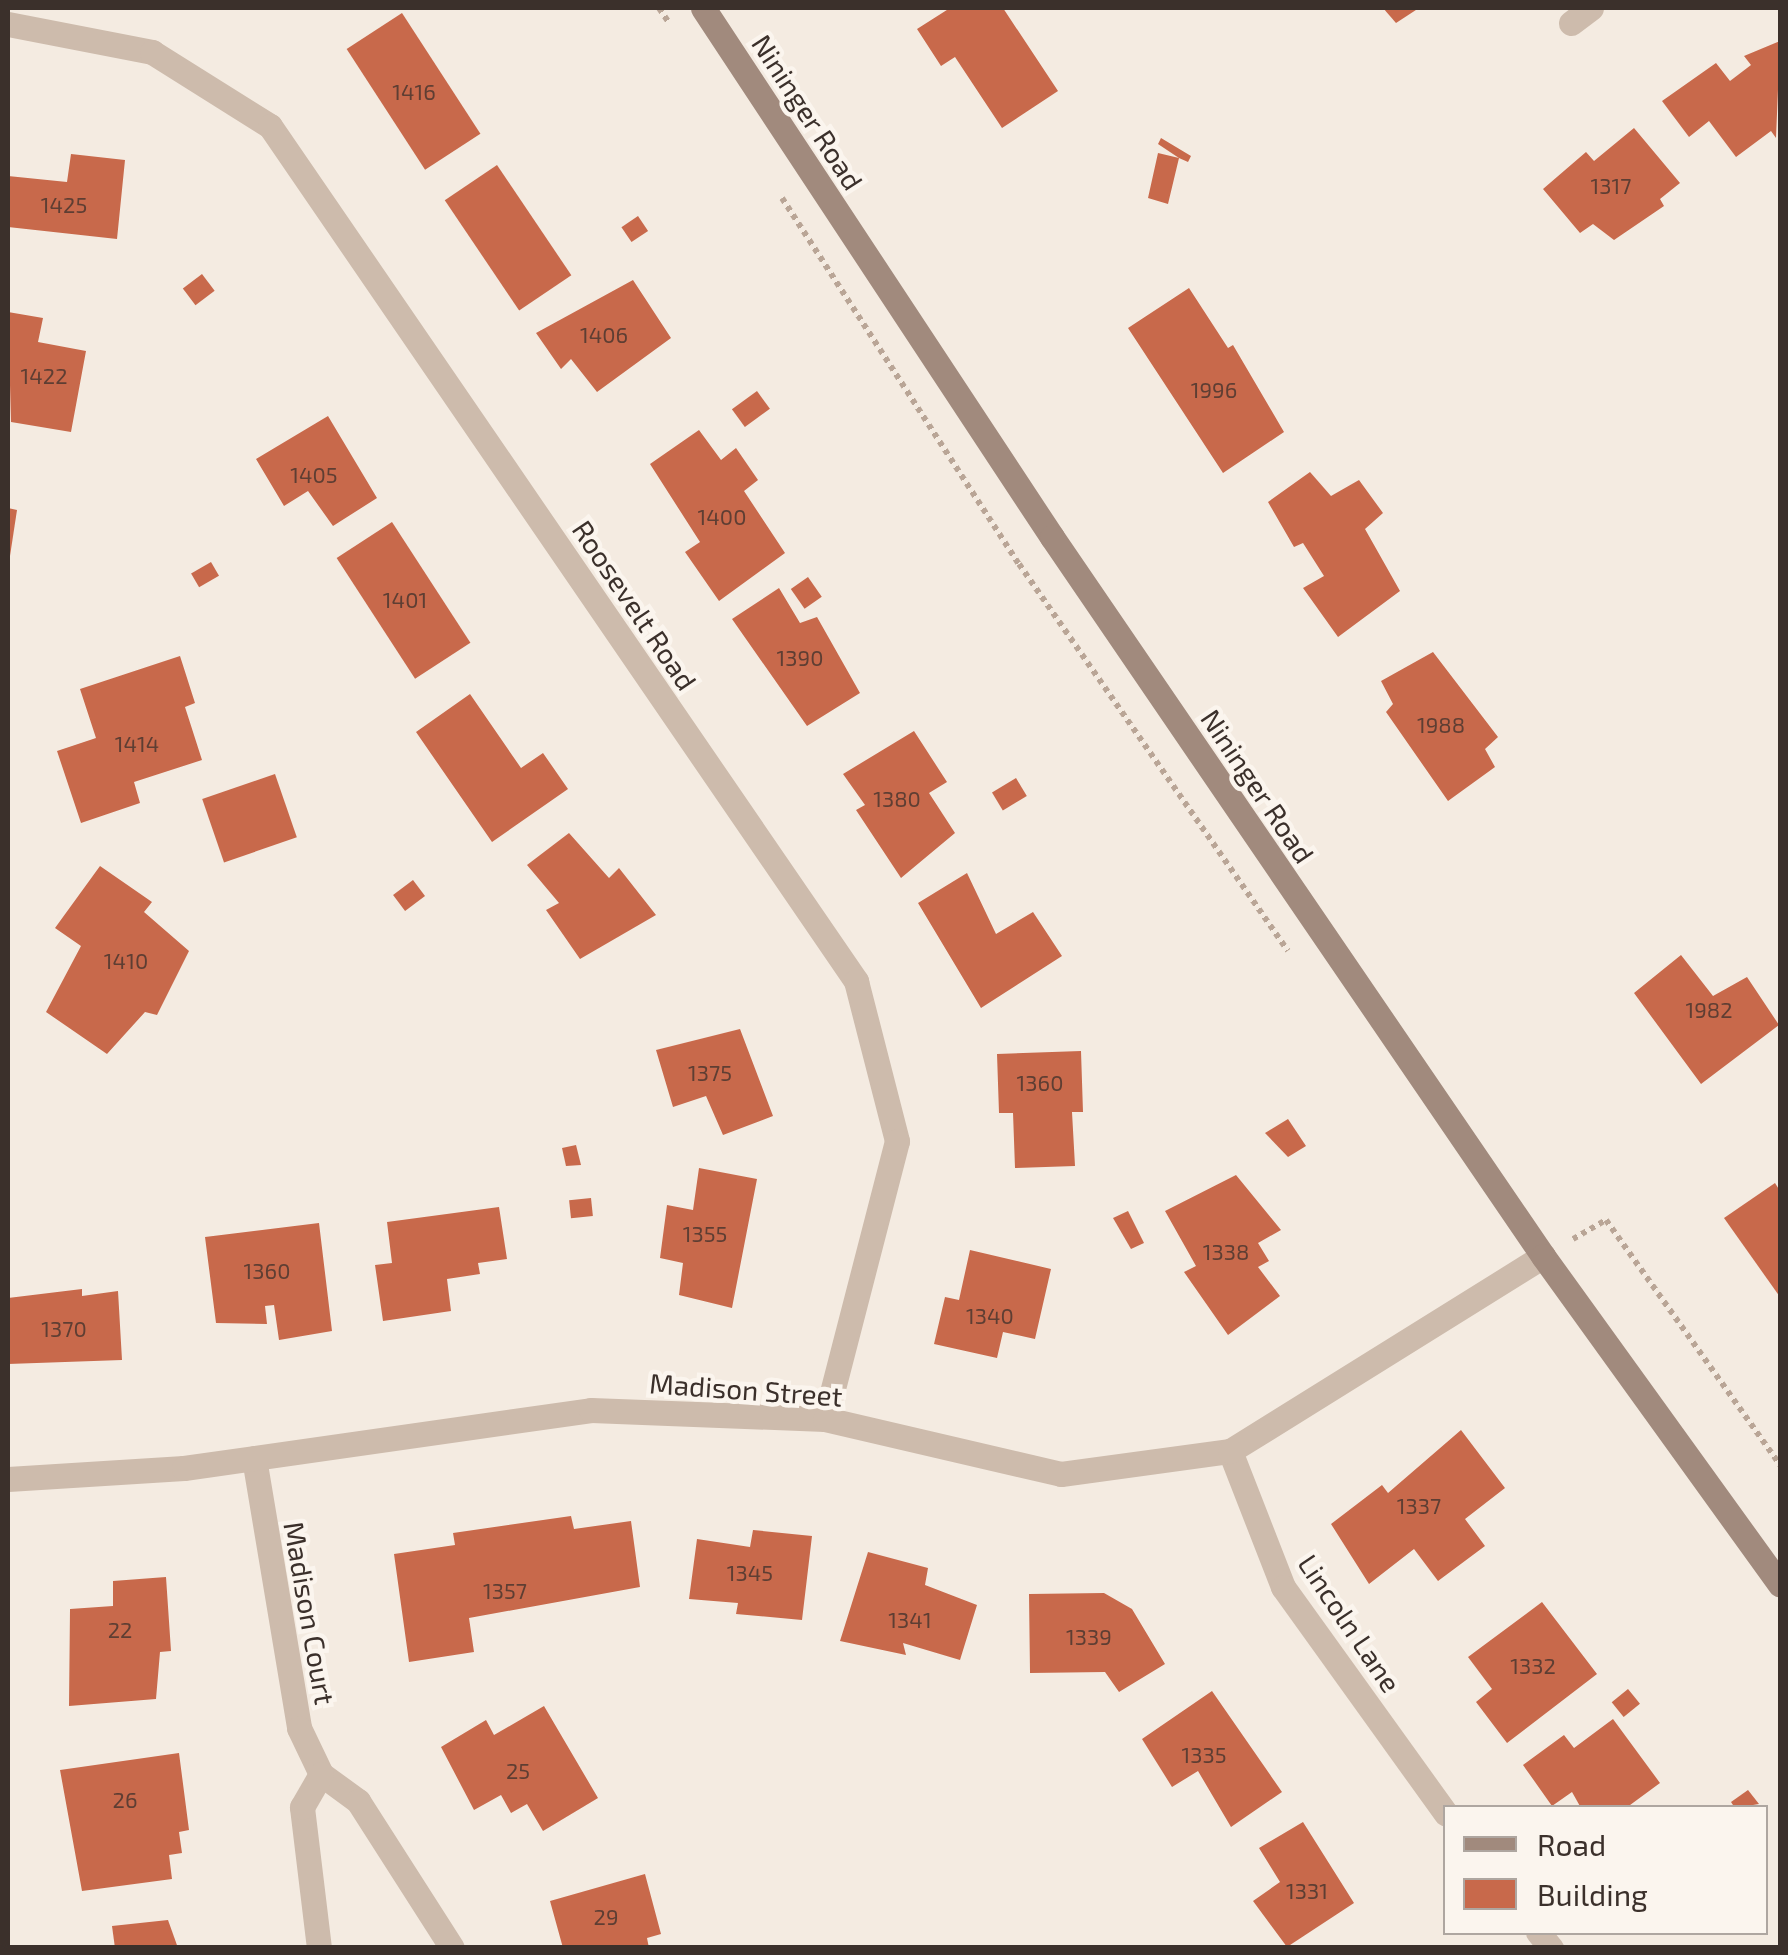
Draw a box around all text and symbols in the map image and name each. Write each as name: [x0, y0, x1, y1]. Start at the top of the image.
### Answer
street label: Nininger Road: [745, 28, 871, 196]
house number: 1416: [392, 79, 436, 105]
house number: 1317: [1590, 173, 1632, 199]
house number: 1425: [41, 192, 87, 218]
house number: 1406: [580, 322, 628, 348]
house number: 1422: [20, 363, 68, 389]
house number: 1996: [1191, 377, 1237, 403]
house number: 1405: [290, 462, 338, 488]
house number: 1400: [698, 504, 746, 530]
street label: Roosevelt Road: [566, 514, 704, 696]
house number: 1401: [383, 587, 427, 613]
house number: 1390: [777, 645, 823, 671]
street label: Nininger Road: [1194, 703, 1322, 869]
house number: 1988: [1417, 712, 1465, 738]
house number: 1414: [115, 731, 159, 757]
house number: 1380: [873, 786, 921, 812]
house number: 1410: [104, 948, 148, 974]
house number: 1982: [1685, 997, 1733, 1023]
house number: 1375: [688, 1060, 732, 1086]
house number: 1360: [1017, 1070, 1063, 1096]
house number: 1355: [683, 1221, 727, 1247]
house number: 1338: [1203, 1239, 1249, 1265]
house number: 1360: [244, 1258, 290, 1284]
house number: 1340: [966, 1303, 1014, 1329]
house number: 1370: [41, 1316, 87, 1342]
street label: Madison Street: [648, 1365, 844, 1413]
house number: 1337: [1397, 1493, 1441, 1519]
street label: Madison Court: [277, 1519, 343, 1707]
street label: Lincoln Lane: [1292, 1548, 1408, 1698]
house number: 1345: [727, 1560, 773, 1586]
house number: 1357: [483, 1578, 527, 1604]
house number: 1341: [888, 1607, 932, 1633]
house number: 22: [108, 1617, 132, 1643]
house number: 1339: [1066, 1624, 1112, 1650]
house number: 1332: [1510, 1653, 1556, 1679]
house number: 1335: [1181, 1742, 1227, 1768]
house number: 25: [506, 1758, 530, 1784]
house number: 26: [113, 1787, 137, 1813]
legend: [1443, 1805, 1768, 1935]
text: Road: [1537, 1826, 1606, 1862]
text: Building: [1537, 1876, 1648, 1912]
house number: 1331: [1286, 1878, 1328, 1904]
house number: 29: [594, 1904, 618, 1930]

